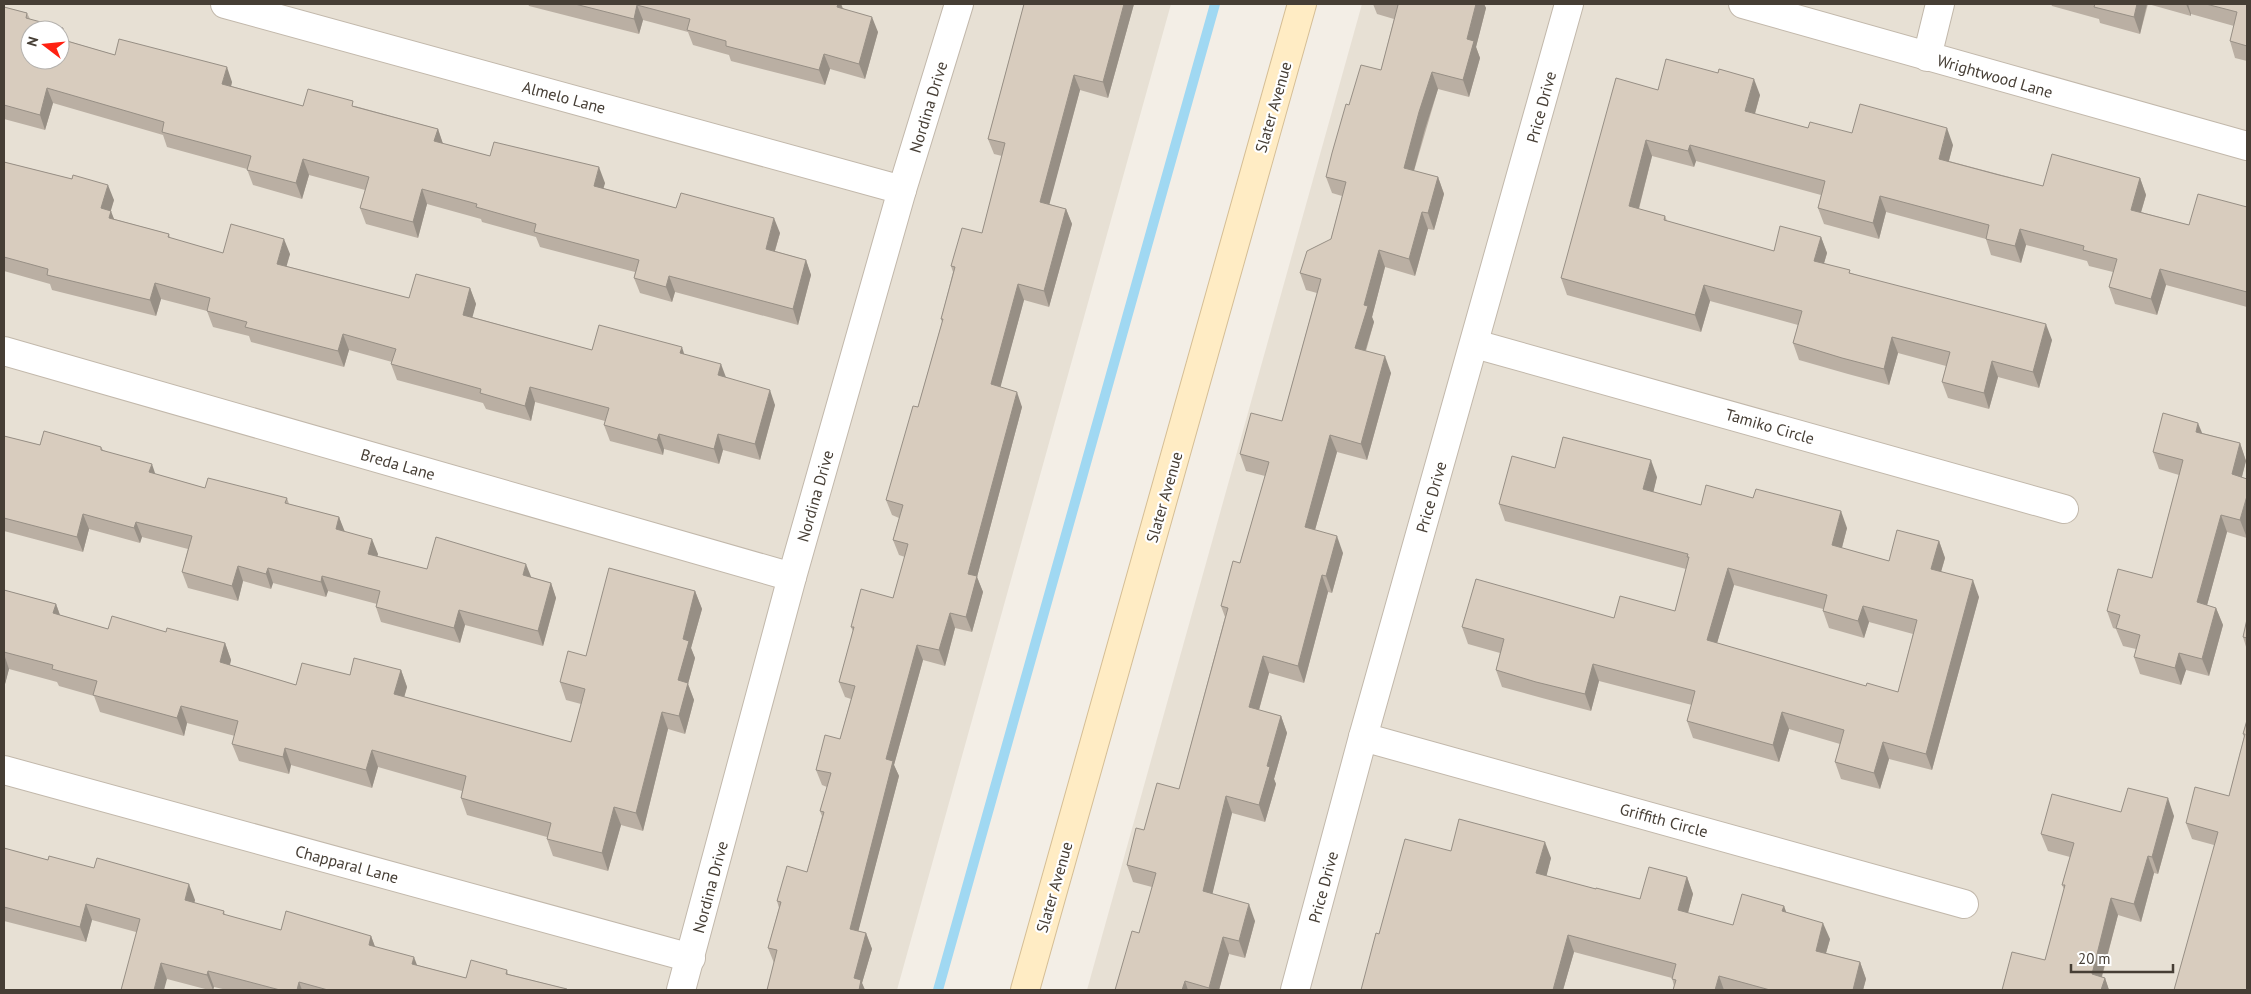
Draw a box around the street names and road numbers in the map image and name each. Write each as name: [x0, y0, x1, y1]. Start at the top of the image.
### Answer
street label: Wrightwood Lane: [1935, 50, 2055, 102]
street label: Nordina Drive: [905, 59, 951, 155]
street label: Slater Avenue: [1250, 59, 1296, 155]
street label: Price Drive: [1522, 69, 1560, 145]
street label: Almelo Lane: [520, 76, 608, 118]
street label: Tamiko Circle: [1723, 404, 1817, 448]
street label: Breda Lane: [358, 444, 438, 484]
street label: Nordina Drive: [792, 448, 838, 544]
street label: Slater Avenue: [1141, 449, 1187, 545]
street label: Price Drive: [1411, 459, 1451, 535]
street label: Griffith Circle: [1618, 799, 1710, 841]
street label: Nordina Drive: [688, 839, 732, 935]
street label: Slater Avenue: [1031, 839, 1077, 935]
street label: Chapparal Lane: [293, 841, 401, 887]
street label: Price Drive: [1304, 849, 1342, 925]

